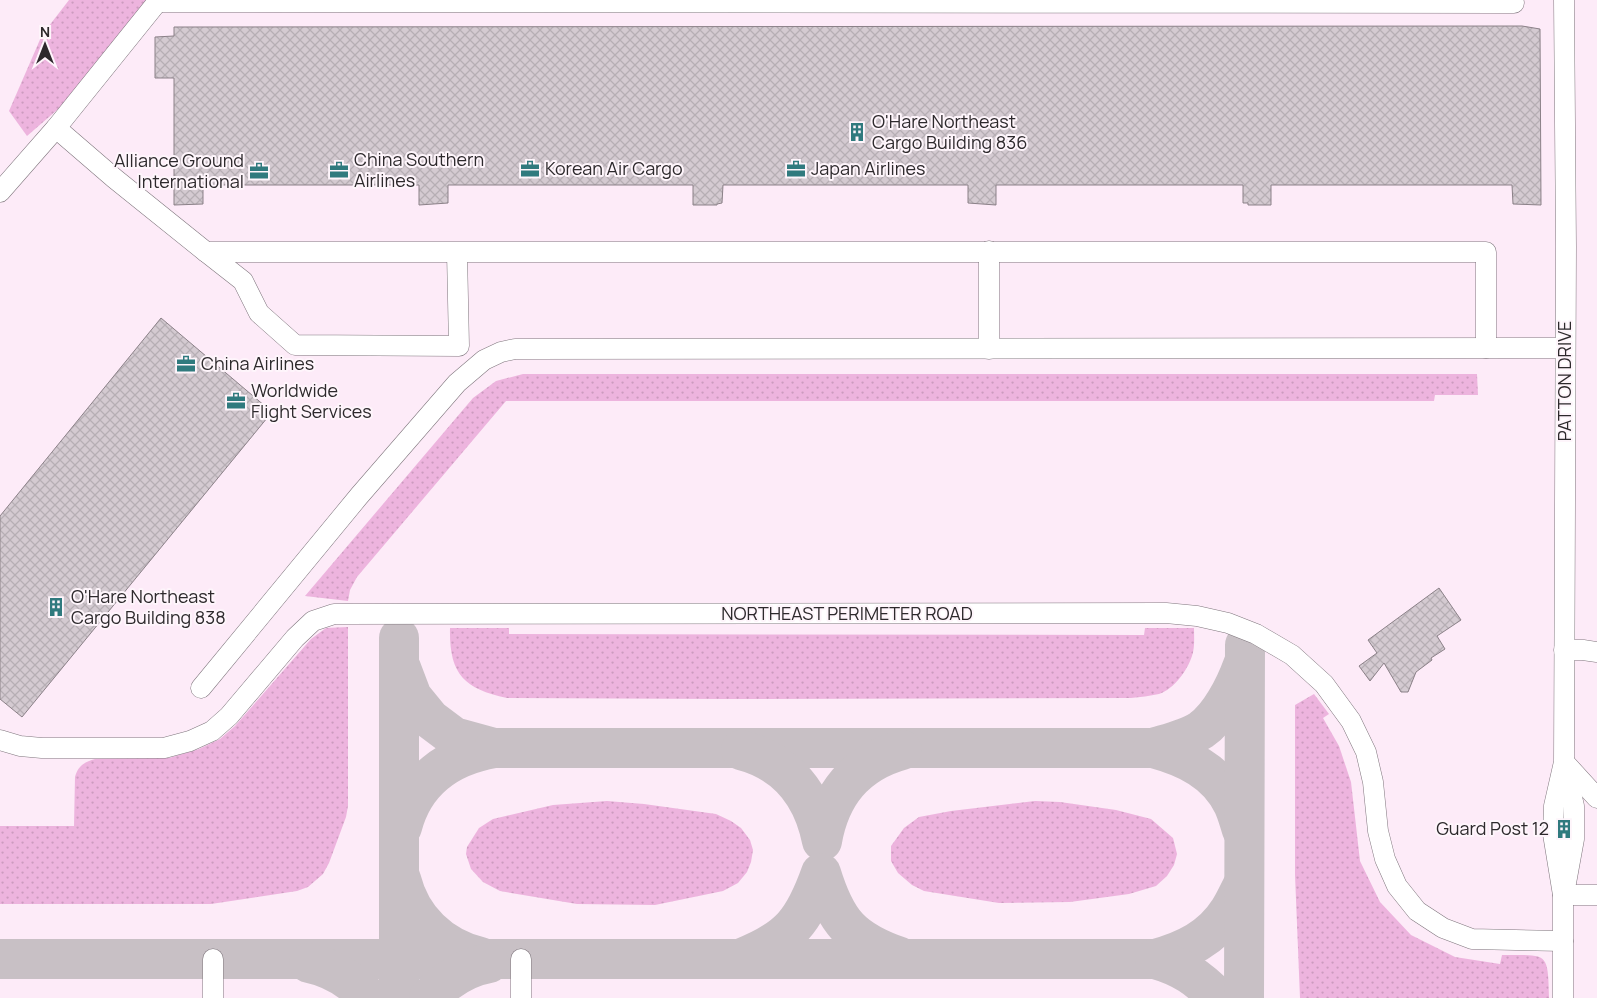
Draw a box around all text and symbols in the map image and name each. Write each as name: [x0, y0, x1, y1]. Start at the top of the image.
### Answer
north arrow: [20, 20, 70, 70]
text: N: [40, 22, 50, 41]
place label: O'Hare Northeast Cargo Building 836: [872, 109, 1027, 154]
building icon: O'Hare Northeast Cargo Building 836: [846, 121, 868, 143]
place label: China Southern Airlines: [354, 147, 484, 192]
place label: Alliance Ground International: [114, 148, 244, 193]
place label: Korean Air Cargo: [545, 156, 683, 180]
place label: Japan Airlines: [811, 156, 925, 180]
office icon: Korean Air Cargo: [519, 158, 541, 180]
office icon: Japan Airlines: [785, 158, 807, 180]
office icon: China Southern Airlines: [328, 159, 350, 181]
office icon: Alliance Ground International: [248, 160, 270, 182]
street label: PATTON DRIVE: [1552, 321, 1576, 441]
place label: China Airlines: [201, 351, 314, 375]
office icon: China Airlines: [175, 353, 197, 375]
place label: Worldwide Flight Services: [251, 378, 372, 423]
office icon: Worldwide Flight Services: [225, 390, 247, 412]
place label: O'Hare Northeast Cargo Building 838: [71, 584, 226, 629]
building icon: O'Hare Northeast Cargo Building 838: [45, 596, 67, 618]
street label: NORTHEAST PERIMETER ROAD: [721, 601, 973, 625]
place label: Guard Post 12: [1436, 816, 1549, 840]
building icon: Guard Post 12: [1553, 818, 1575, 840]

